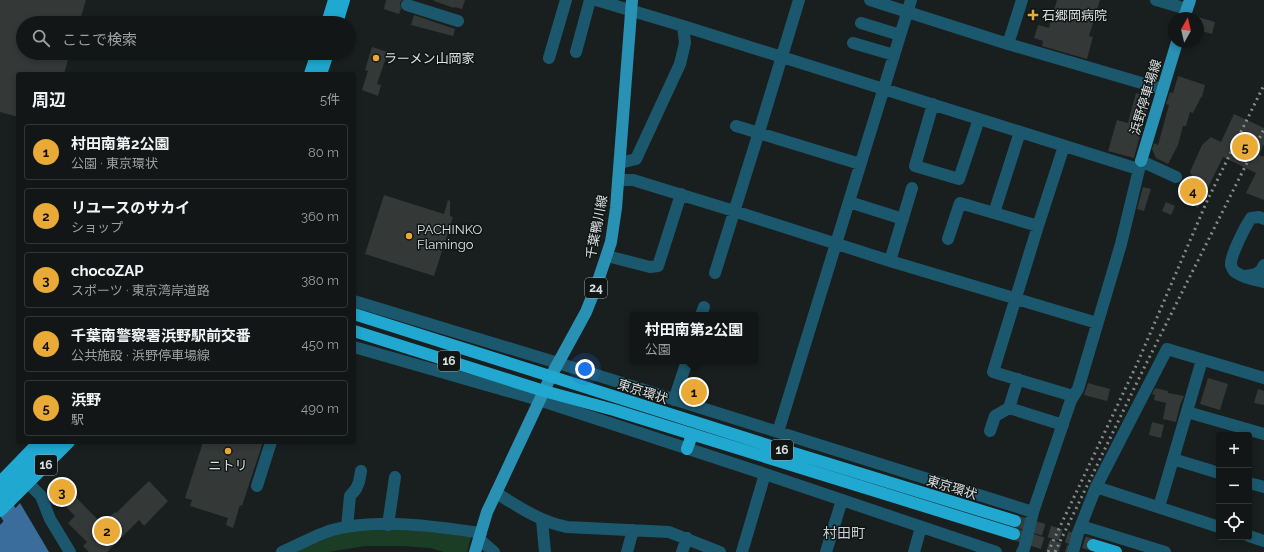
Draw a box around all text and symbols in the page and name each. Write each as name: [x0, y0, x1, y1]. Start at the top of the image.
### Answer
place label: 石郷岡病院: [1042, 8, 1107, 23]
marker: 石郷岡病院: [1027, 9, 1039, 21]
north arrow: [1168, 12, 1204, 48]
search box: [16, 16, 356, 60]
icon: search: [30, 27, 52, 49]
text: ここで検索: [62, 31, 137, 49]
place label: ラーメン山岡家: [384, 51, 474, 66]
marker: ラーメン山岡家: [371, 53, 381, 63]
street label: 浜野停車場線: [1127, 58, 1164, 137]
text: 周辺: [32, 90, 66, 110]
text: 5件: [320, 92, 340, 107]
pin: 5: [1232, 132, 1258, 162]
text: 村田南第2公園: [71, 135, 169, 153]
text: 1: [43, 145, 49, 160]
text: 80 m: [308, 145, 339, 160]
text: 公園 · 東京環状: [71, 156, 158, 171]
pin: 4: [1180, 176, 1206, 206]
street label: 千葉鴨川線: [583, 194, 610, 260]
text: リユースのサカイ: [71, 199, 190, 217]
text: 2: [42, 209, 50, 224]
text: 360 m: [301, 209, 339, 224]
text: ショップ: [71, 220, 123, 235]
place label: PACHINKO Flamingo: [417, 222, 483, 252]
marker: PACHINKO Flamingo: [404, 231, 414, 241]
text: chocoZAP: [71, 262, 144, 280]
text: 3: [42, 273, 50, 288]
text: 380 m: [301, 273, 339, 288]
road number: 24: [585, 278, 607, 298]
text: スポーツ · 東京湾岸道路: [71, 283, 210, 298]
popup: [630, 312, 758, 364]
text: 村田南第2公園: [645, 321, 743, 339]
text: 千葉南警察署浜野駅前交番: [71, 327, 251, 345]
text: 4: [42, 337, 50, 352]
text: 450 m: [302, 337, 339, 352]
text: 公園: [645, 342, 671, 357]
text: 公共施設 · 浜野停車場線: [71, 348, 210, 363]
road number: 16: [438, 351, 460, 371]
your location: [575, 359, 595, 379]
street label: 東京環状: [616, 376, 670, 407]
pin: 1: [681, 377, 707, 407]
text: 浜野: [71, 391, 101, 409]
text: 5: [42, 401, 50, 416]
text: 490 m: [301, 401, 339, 416]
text: 駅: [71, 412, 84, 427]
map controls: [1216, 432, 1252, 540]
button: +: [1216, 432, 1252, 468]
road number: 16: [771, 440, 793, 460]
marker: ニトリ: [223, 446, 233, 456]
road number: 16: [35, 455, 57, 475]
place label: ニトリ: [208, 458, 248, 473]
button: −: [1216, 468, 1252, 504]
street label: 東京環状: [925, 473, 979, 502]
pin: 3: [49, 477, 75, 507]
button: locate: [1216, 504, 1252, 540]
pin: 2: [94, 516, 120, 546]
district label: 村田町: [823, 525, 865, 541]

